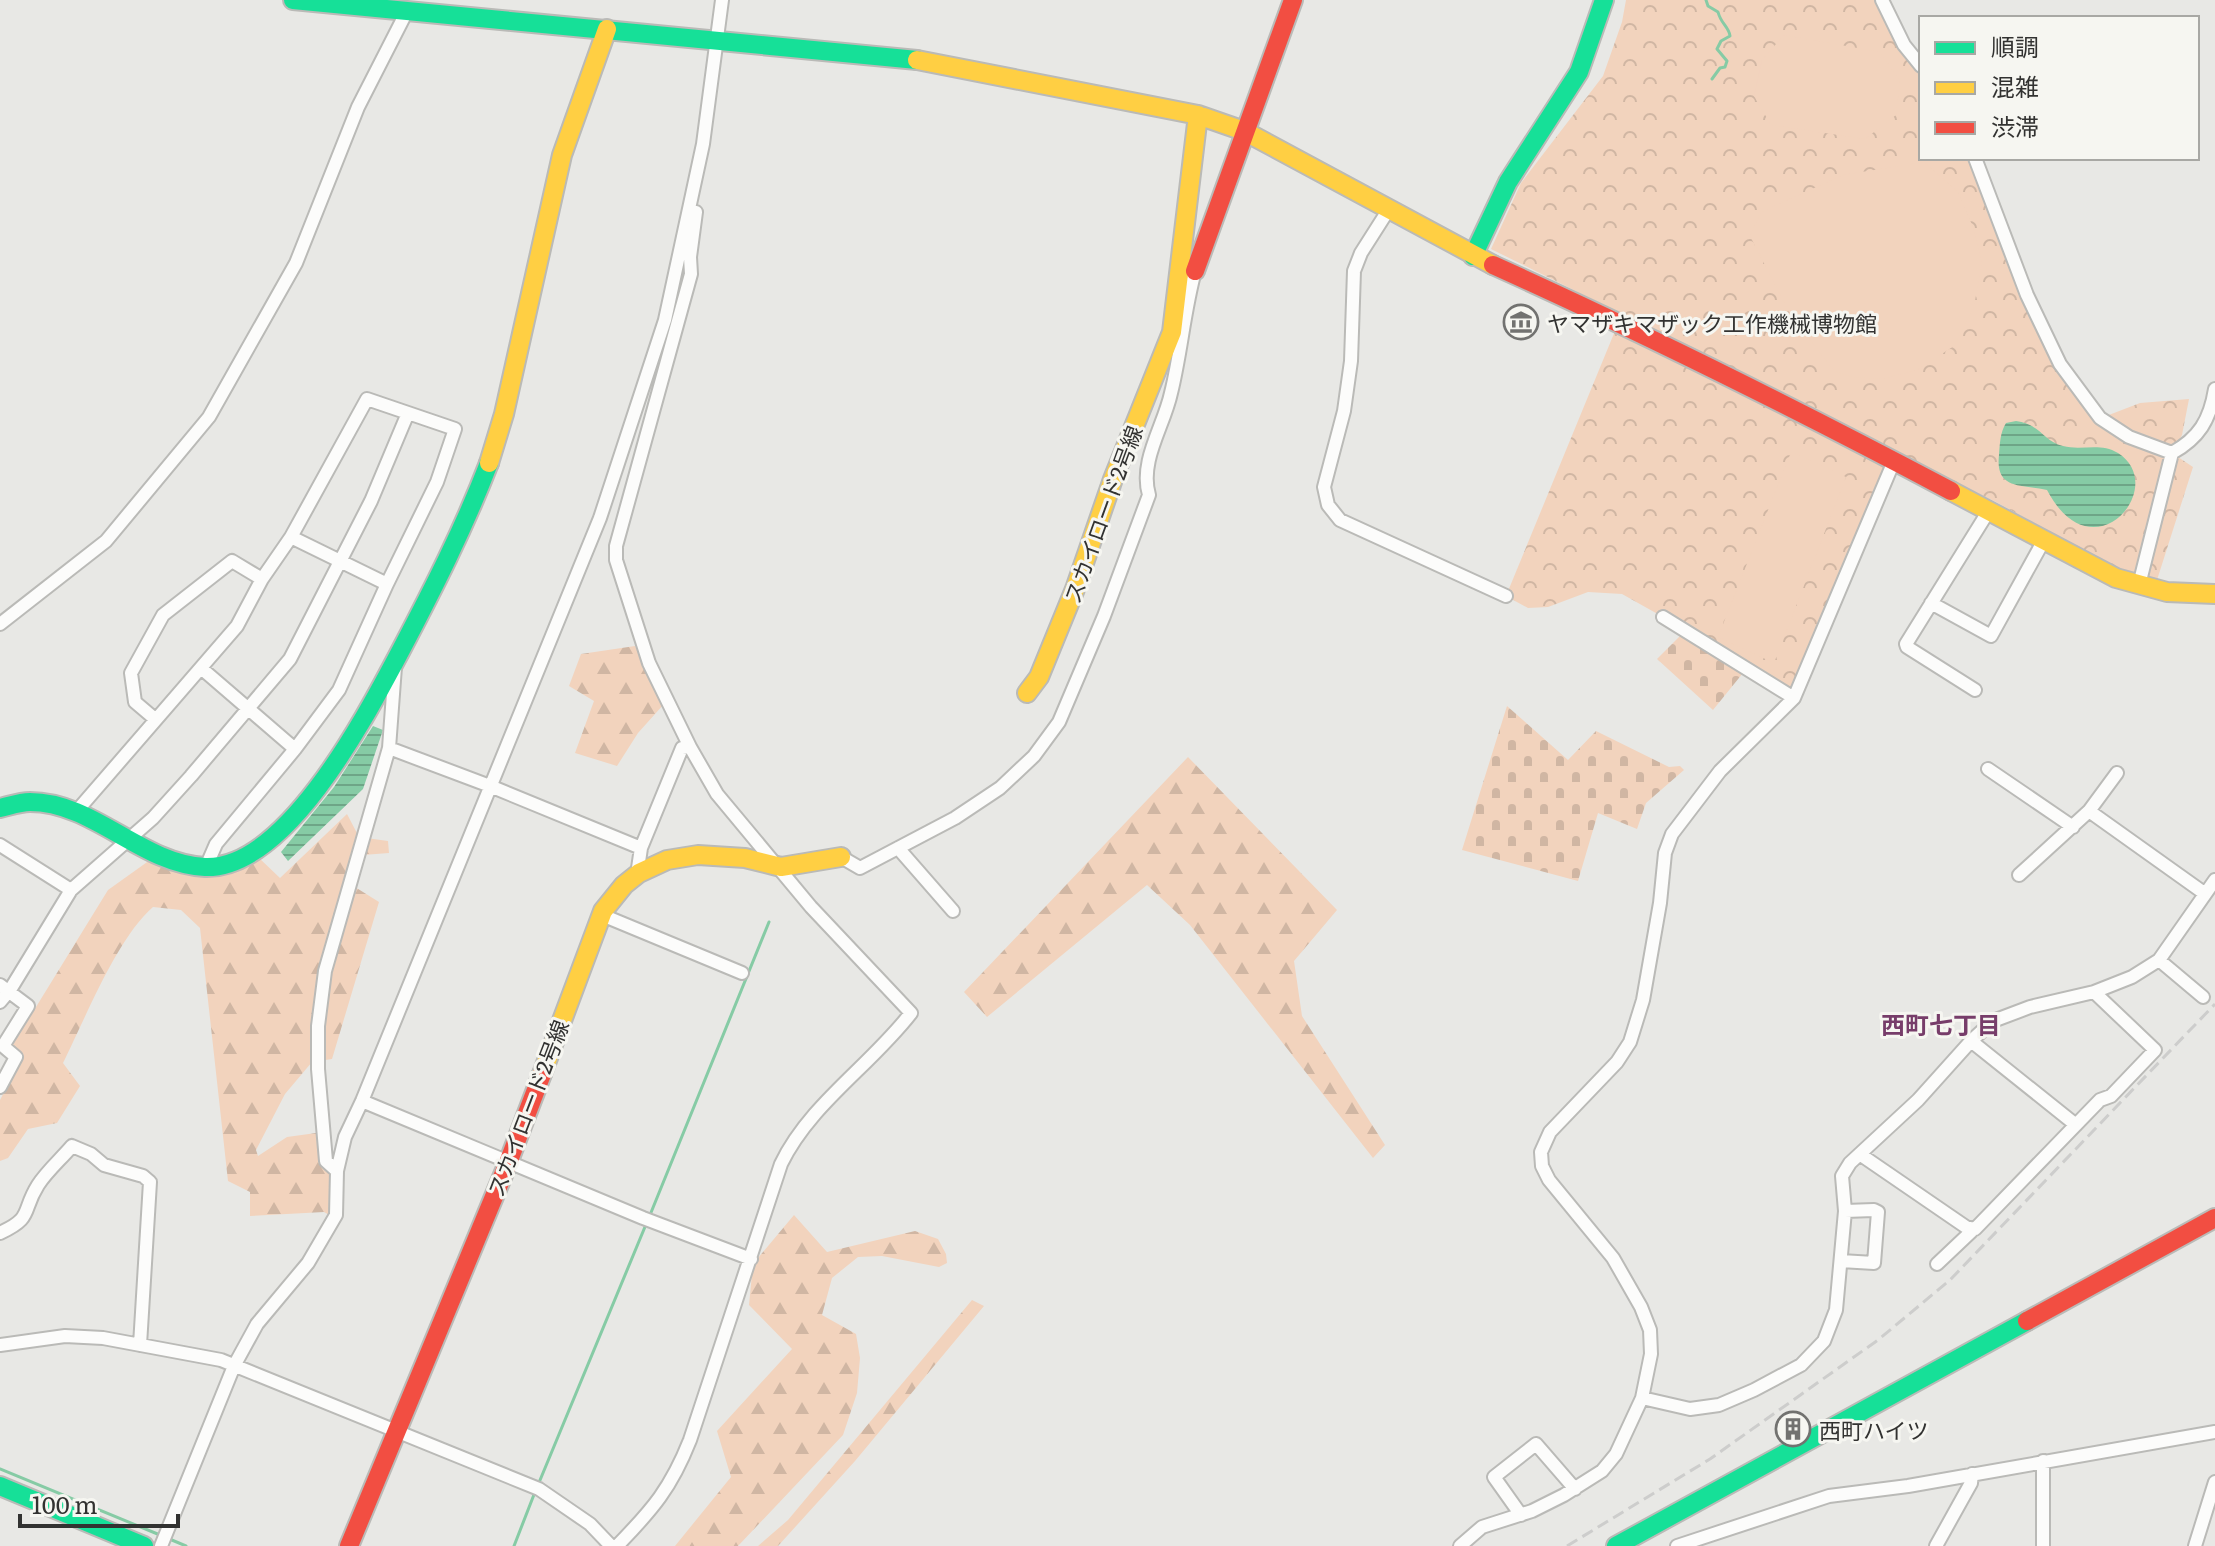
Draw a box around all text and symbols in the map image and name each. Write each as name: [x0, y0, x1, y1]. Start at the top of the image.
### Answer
legend: [1919, 16, 2199, 160]
text: 順調: [1991, 28, 2039, 63]
text: 混雑: [1991, 68, 2039, 103]
text: 渋滞: [1991, 108, 2039, 143]
museum icon: ヤマザキマザック工作機械博物館: [1502, 303, 1540, 341]
place label: ヤマザキマザック工作機械博物館: [1547, 306, 1877, 339]
street label: スカイロード2号線: [1054, 420, 1150, 608]
district label: 西町七丁目: [1881, 1006, 2001, 1041]
street label: スカイロード2号線: [478, 1015, 576, 1201]
building icon: 西町ハイツ: [1774, 1410, 1812, 1448]
place label: 西町ハイツ: [1819, 1413, 1929, 1446]
scale bar: [20, 1478, 178, 1528]
text: 100 m: [32, 1486, 98, 1521]

